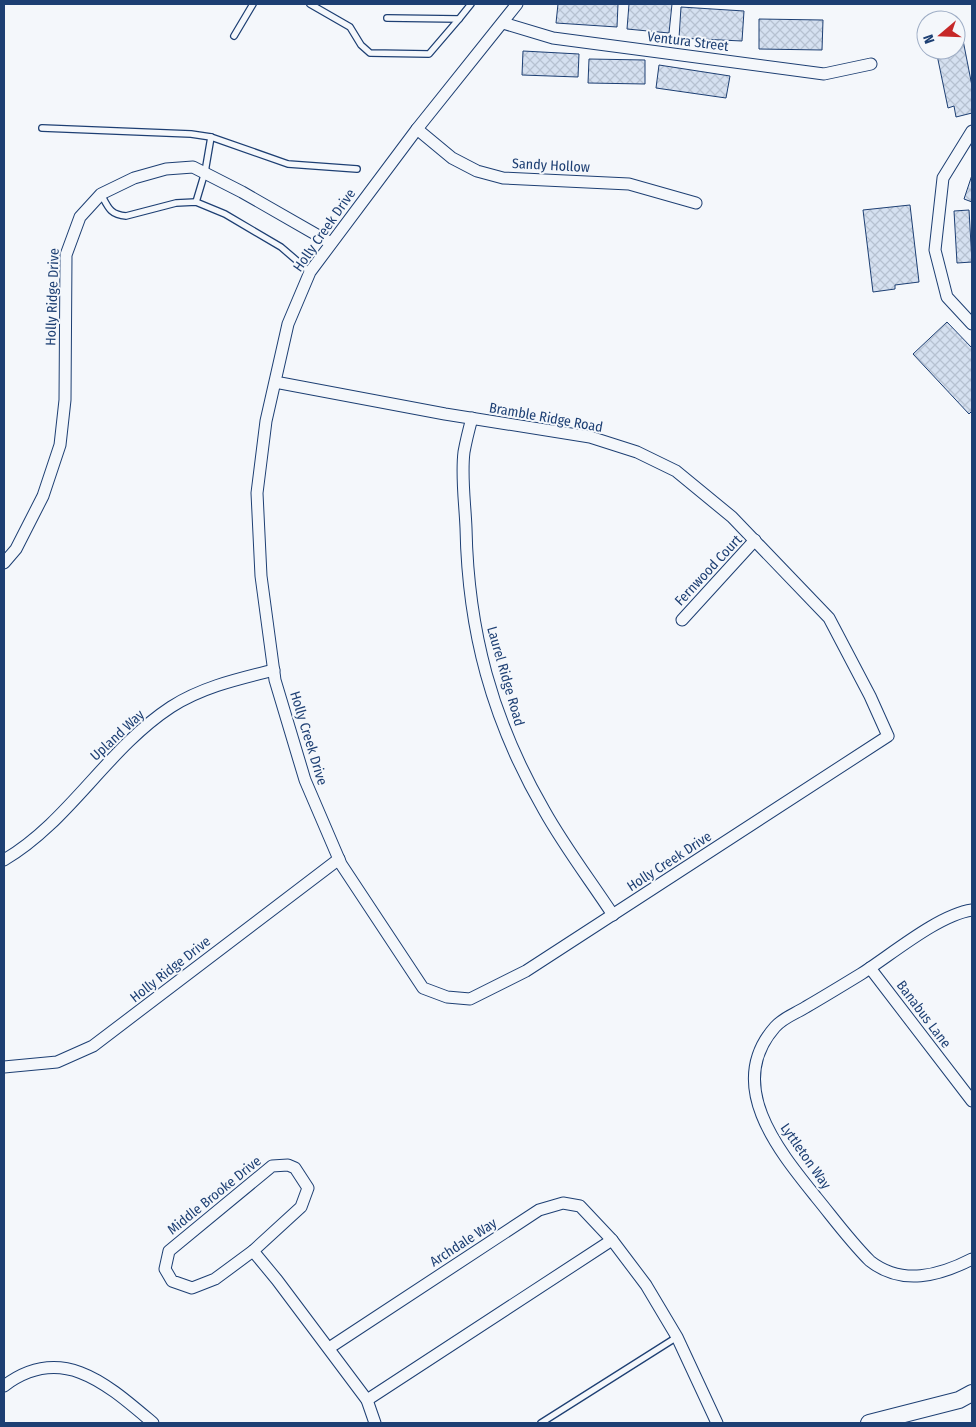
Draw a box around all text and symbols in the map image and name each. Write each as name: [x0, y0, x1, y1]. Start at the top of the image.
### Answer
north arrow: [916, 10, 966, 60]
street label: Ventura Street: [646, 28, 730, 55]
text: N: [920, 32, 939, 46]
street label: Sandy Hollow: [512, 155, 590, 176]
street label: Holly Creek Drive: [290, 185, 359, 275]
street label: Holly Ridge Drive: [42, 248, 63, 346]
street label: Bramble Ridge Road: [488, 399, 604, 436]
street label: Fernwood Court: [671, 531, 746, 609]
street label: Laurel Ridge Road: [483, 624, 528, 728]
street label: Holly Creek Drive: [286, 689, 331, 787]
street label: Upland Way: [87, 706, 148, 765]
street label: Holly Creek Drive: [624, 828, 715, 895]
street label: Holly Ridge Drive: [127, 933, 214, 1006]
street label: Banabus Lane: [893, 977, 955, 1051]
street label: Lyttleton Way: [777, 1120, 835, 1193]
street label: Middle Brooke Drive: [164, 1152, 265, 1238]
street label: Archdale Way: [427, 1214, 501, 1270]

